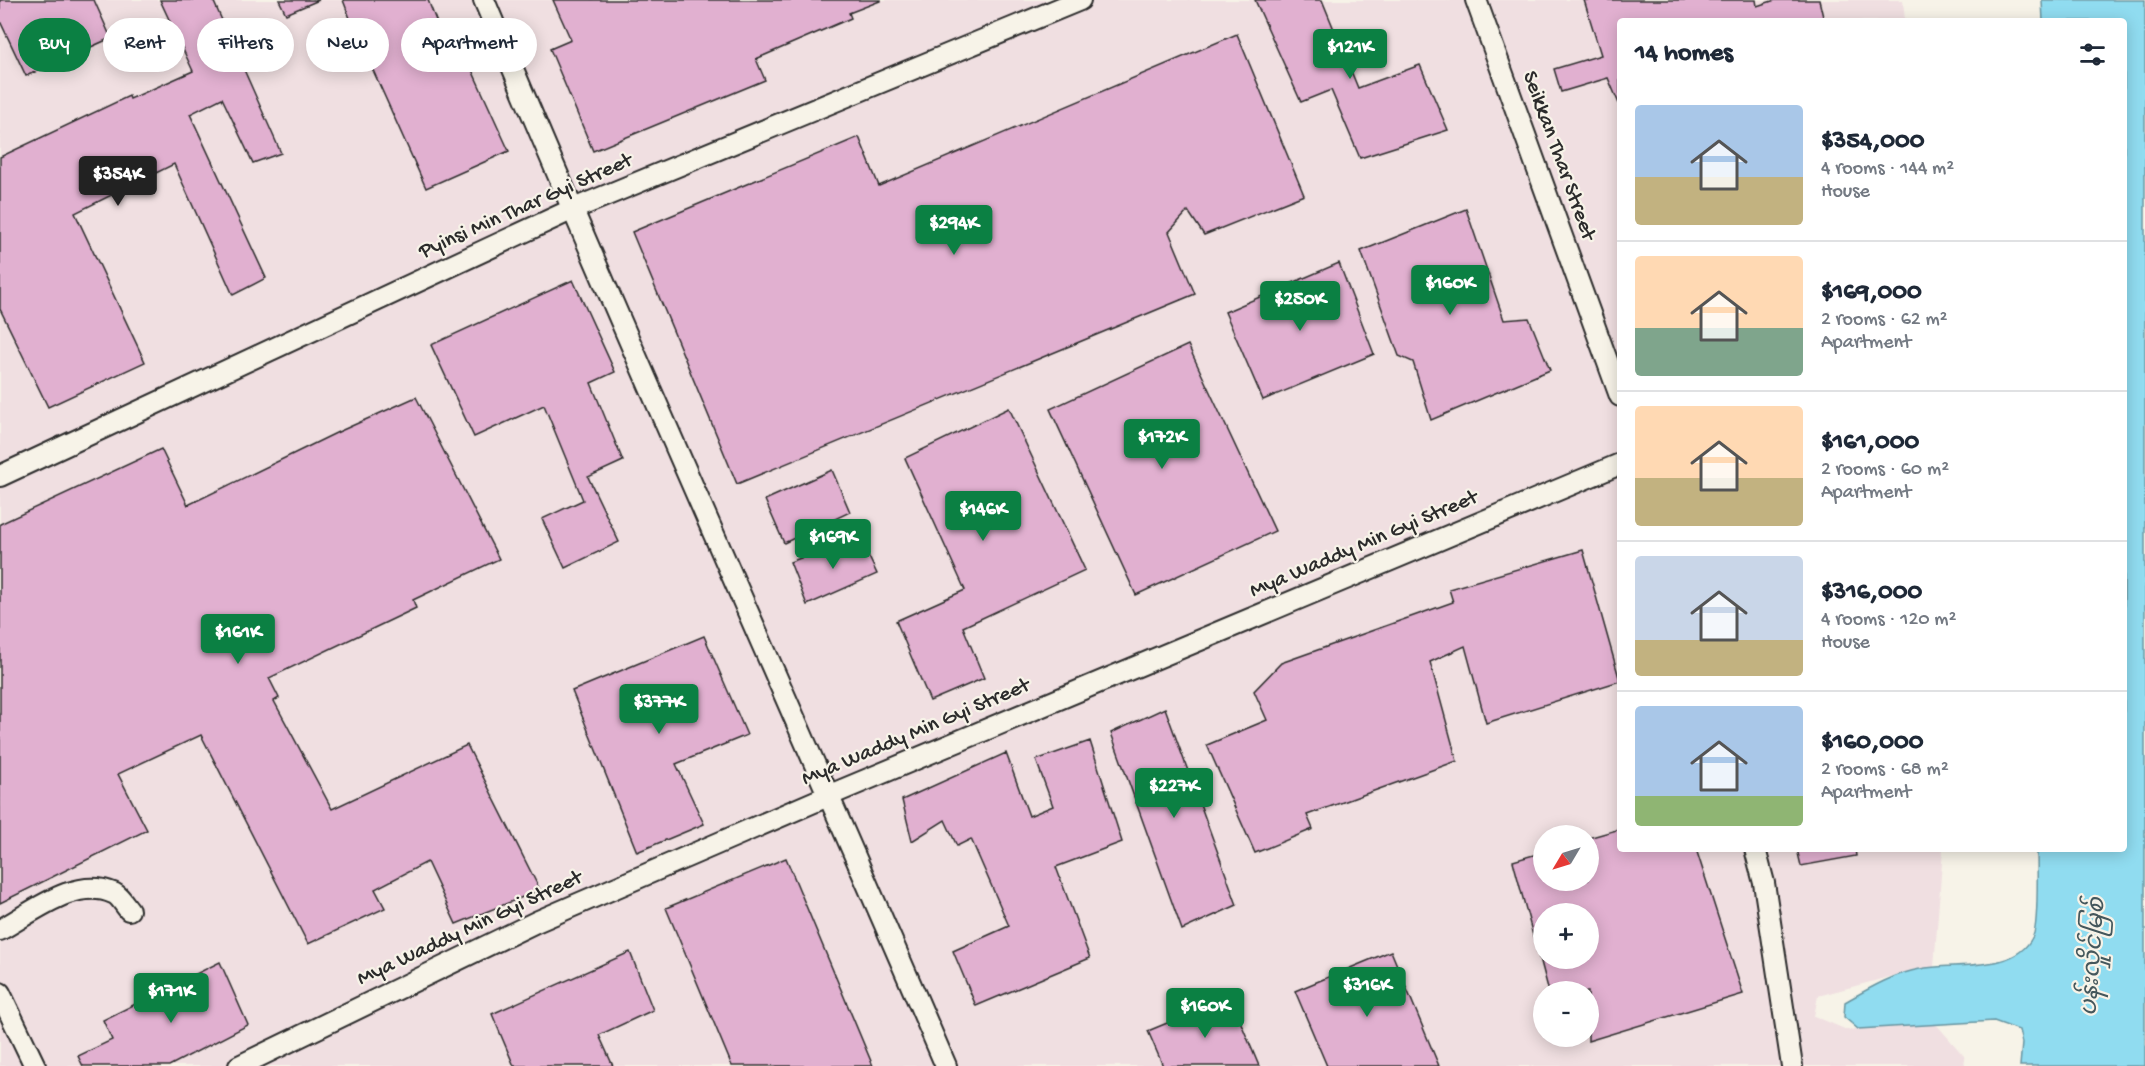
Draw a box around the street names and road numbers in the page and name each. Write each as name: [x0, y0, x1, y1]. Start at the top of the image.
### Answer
street label: Seikkan Thar Street: [1515, 68, 1601, 246]
street label: Pyinsi Min Thar Gyi Street: [414, 147, 639, 266]
street label: Mya Waddy Min Gyi Street: [1246, 484, 1484, 605]
street label: Mya Waddy Min Gyi Street: [798, 672, 1036, 793]
street label: Mya Waddy Min Gyi Street: [353, 865, 588, 993]

